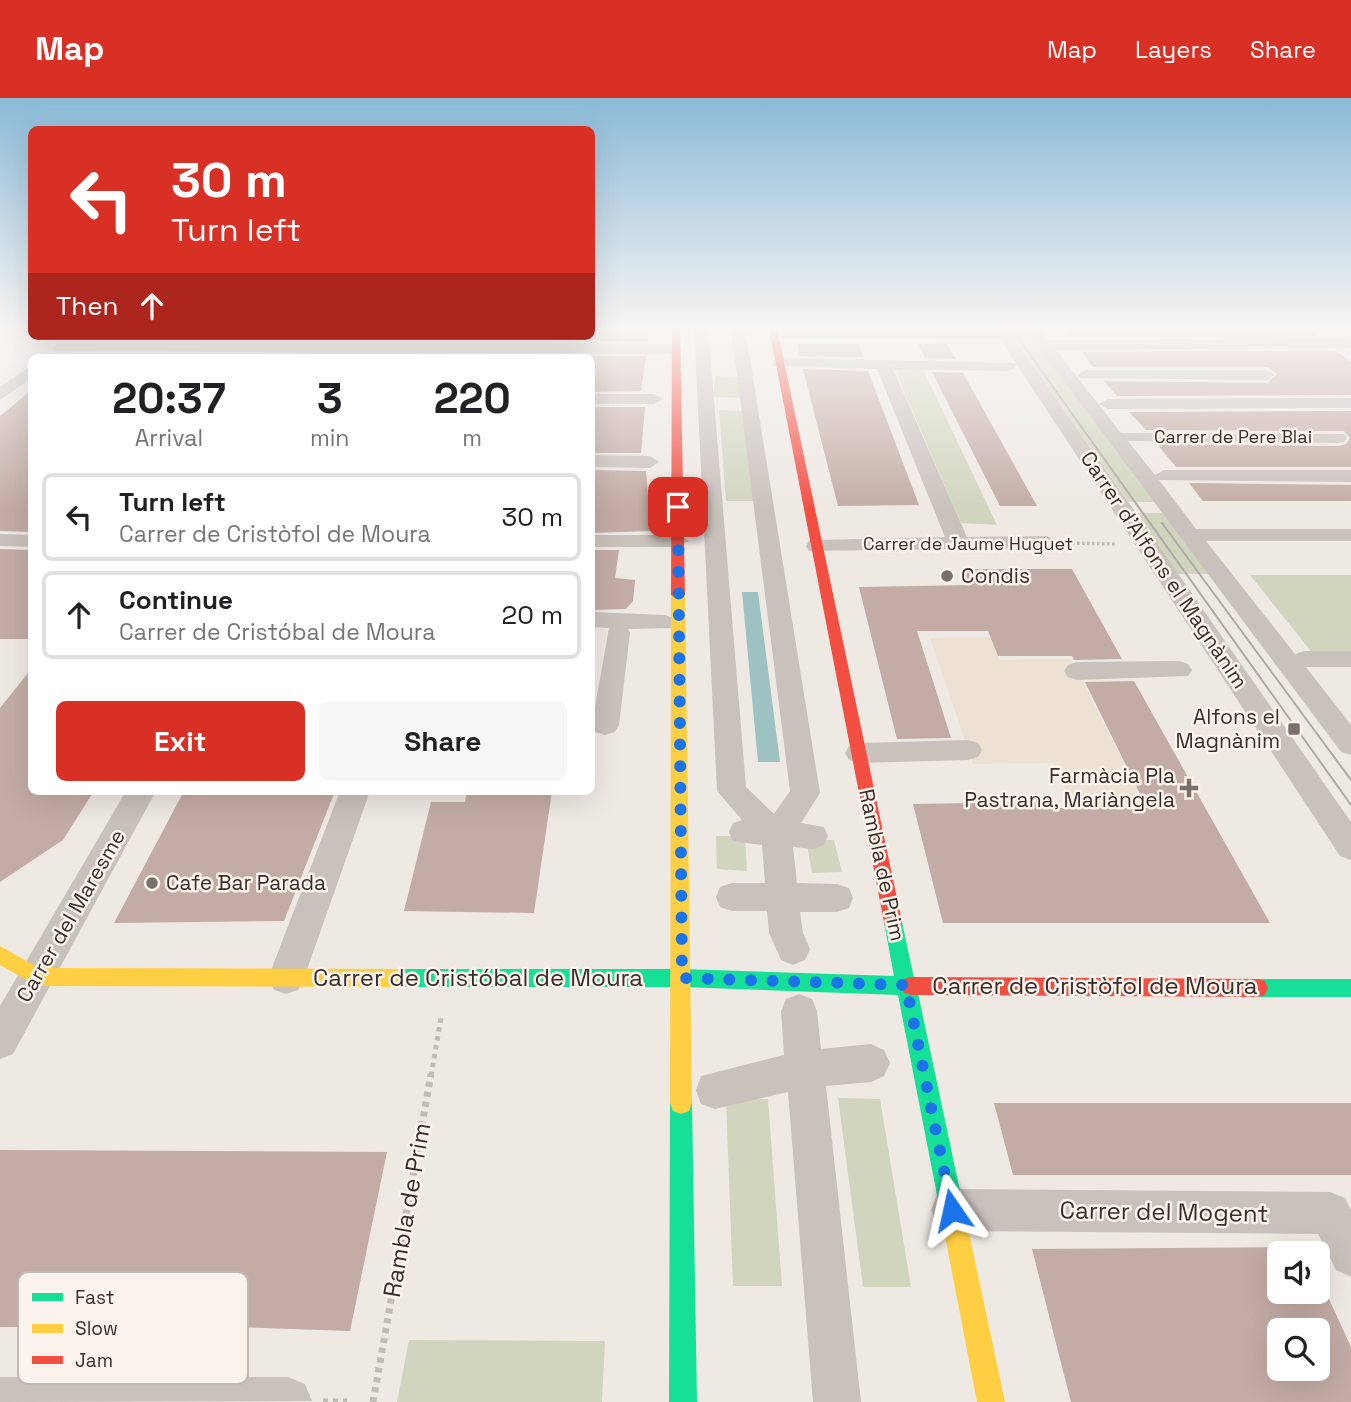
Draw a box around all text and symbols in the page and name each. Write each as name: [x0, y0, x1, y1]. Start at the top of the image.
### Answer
text: Map: [35, 28, 104, 70]
text: Map: [1047, 34, 1097, 65]
text: Layers: [1135, 34, 1212, 65]
text: Share: [1250, 34, 1316, 65]
text: 30 m: [171, 149, 287, 211]
icon: left: [56, 154, 147, 245]
text: Turn left: [171, 210, 301, 250]
icon: ahead: [133, 287, 171, 325]
text: Then: [56, 289, 119, 323]
text: 20:37: [112, 372, 226, 425]
text: 3: [317, 372, 342, 425]
text: 220: [434, 372, 511, 425]
text: Arrival: [135, 423, 203, 453]
text: min: [310, 423, 349, 453]
text: m: [462, 423, 482, 453]
street label: Carrer de Pere Blai: [1154, 425, 1312, 448]
street label: Carrer d'Alfons el Magnànim: [1075, 446, 1254, 694]
pin: [648, 477, 708, 537]
text: Turn left: [119, 485, 226, 519]
icon: arrive: [659, 488, 697, 526]
icon: left: [60, 498, 98, 536]
text: 30 m: [502, 500, 563, 534]
text: Carrer de Cristòfol de Moura: [119, 519, 431, 549]
street label: Carrer de Jaume Huguet: [863, 532, 1073, 555]
place label: Condis: [961, 562, 1030, 589]
marker: Condis: [939, 568, 955, 584]
text: Continue: [119, 583, 233, 617]
icon: ahead: [60, 596, 98, 634]
text: 20 m: [502, 598, 563, 632]
text: Carrer de Cristóbal de Moura: [119, 617, 435, 647]
button: Exit: [56, 701, 305, 781]
button: Share: [319, 701, 567, 781]
place label: Alfons el Magnànim: [1176, 703, 1280, 754]
marker: Alfons el Magnànim: [1286, 721, 1302, 737]
place label: Farmàcia Pla Pastrana, Mariàngela: [964, 762, 1175, 813]
marker: Farmàcia Pla Pastrana, Mariàngela: [1181, 780, 1197, 796]
street label: Rambla de Prim: [853, 786, 912, 943]
street label: Carrer del Maresme: [10, 825, 131, 1007]
place label: Cafe Bar Parada: [166, 869, 326, 896]
marker: Cafe Bar Parada: [144, 875, 160, 891]
street label: Carrer de Cristóbal de Moura: [313, 962, 643, 993]
street label: Carrer de Cristòfol de Moura: [932, 970, 1258, 1001]
street label: Rambla de Prim: [376, 1120, 437, 1300]
position arrow: [915, 1173, 989, 1247]
street label: Carrer del Mogent: [1059, 1194, 1269, 1229]
map controls: [1267, 1241, 1330, 1381]
button: sound: [1267, 1241, 1330, 1304]
legend: [18, 1272, 248, 1384]
text: Fast: [75, 1285, 115, 1310]
text: Slow: [75, 1316, 118, 1341]
button: search: [1267, 1318, 1330, 1381]
text: Jam: [75, 1348, 113, 1373]

